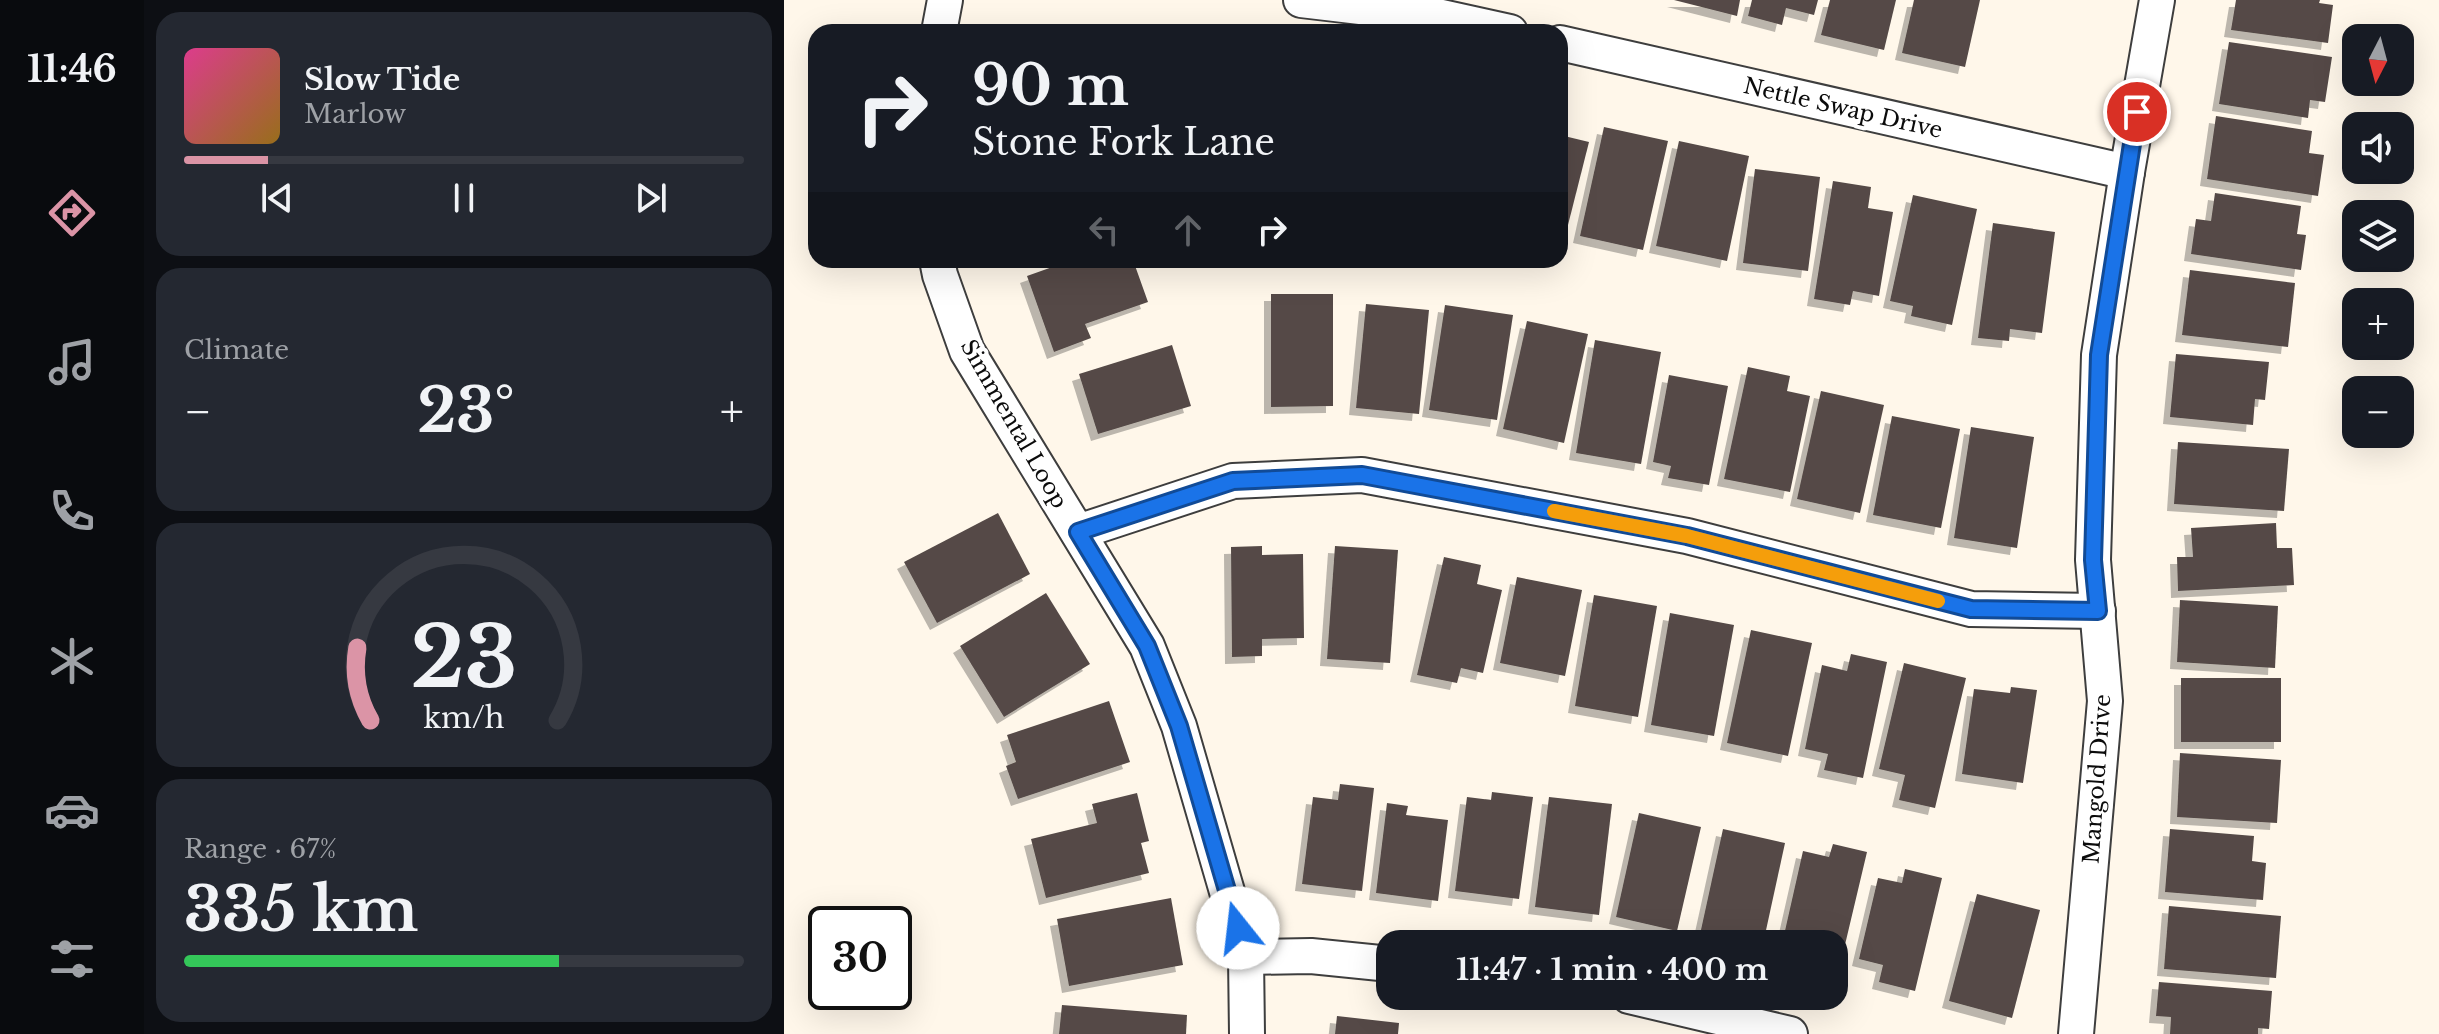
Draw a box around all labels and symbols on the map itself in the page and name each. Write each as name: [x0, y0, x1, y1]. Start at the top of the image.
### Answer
north arrow: [2342, 24, 2414, 96]
street label: Nettle Swap Drive: [1741, 72, 1945, 144]
pin: [2103, 78, 2171, 146]
street label: Simmental Loop: [955, 335, 1073, 513]
street label: Mangold Drive: [2078, 693, 2116, 865]
position arrow: [1196, 886, 1280, 970]
speed limit sign: 30: [808, 906, 912, 1010]

